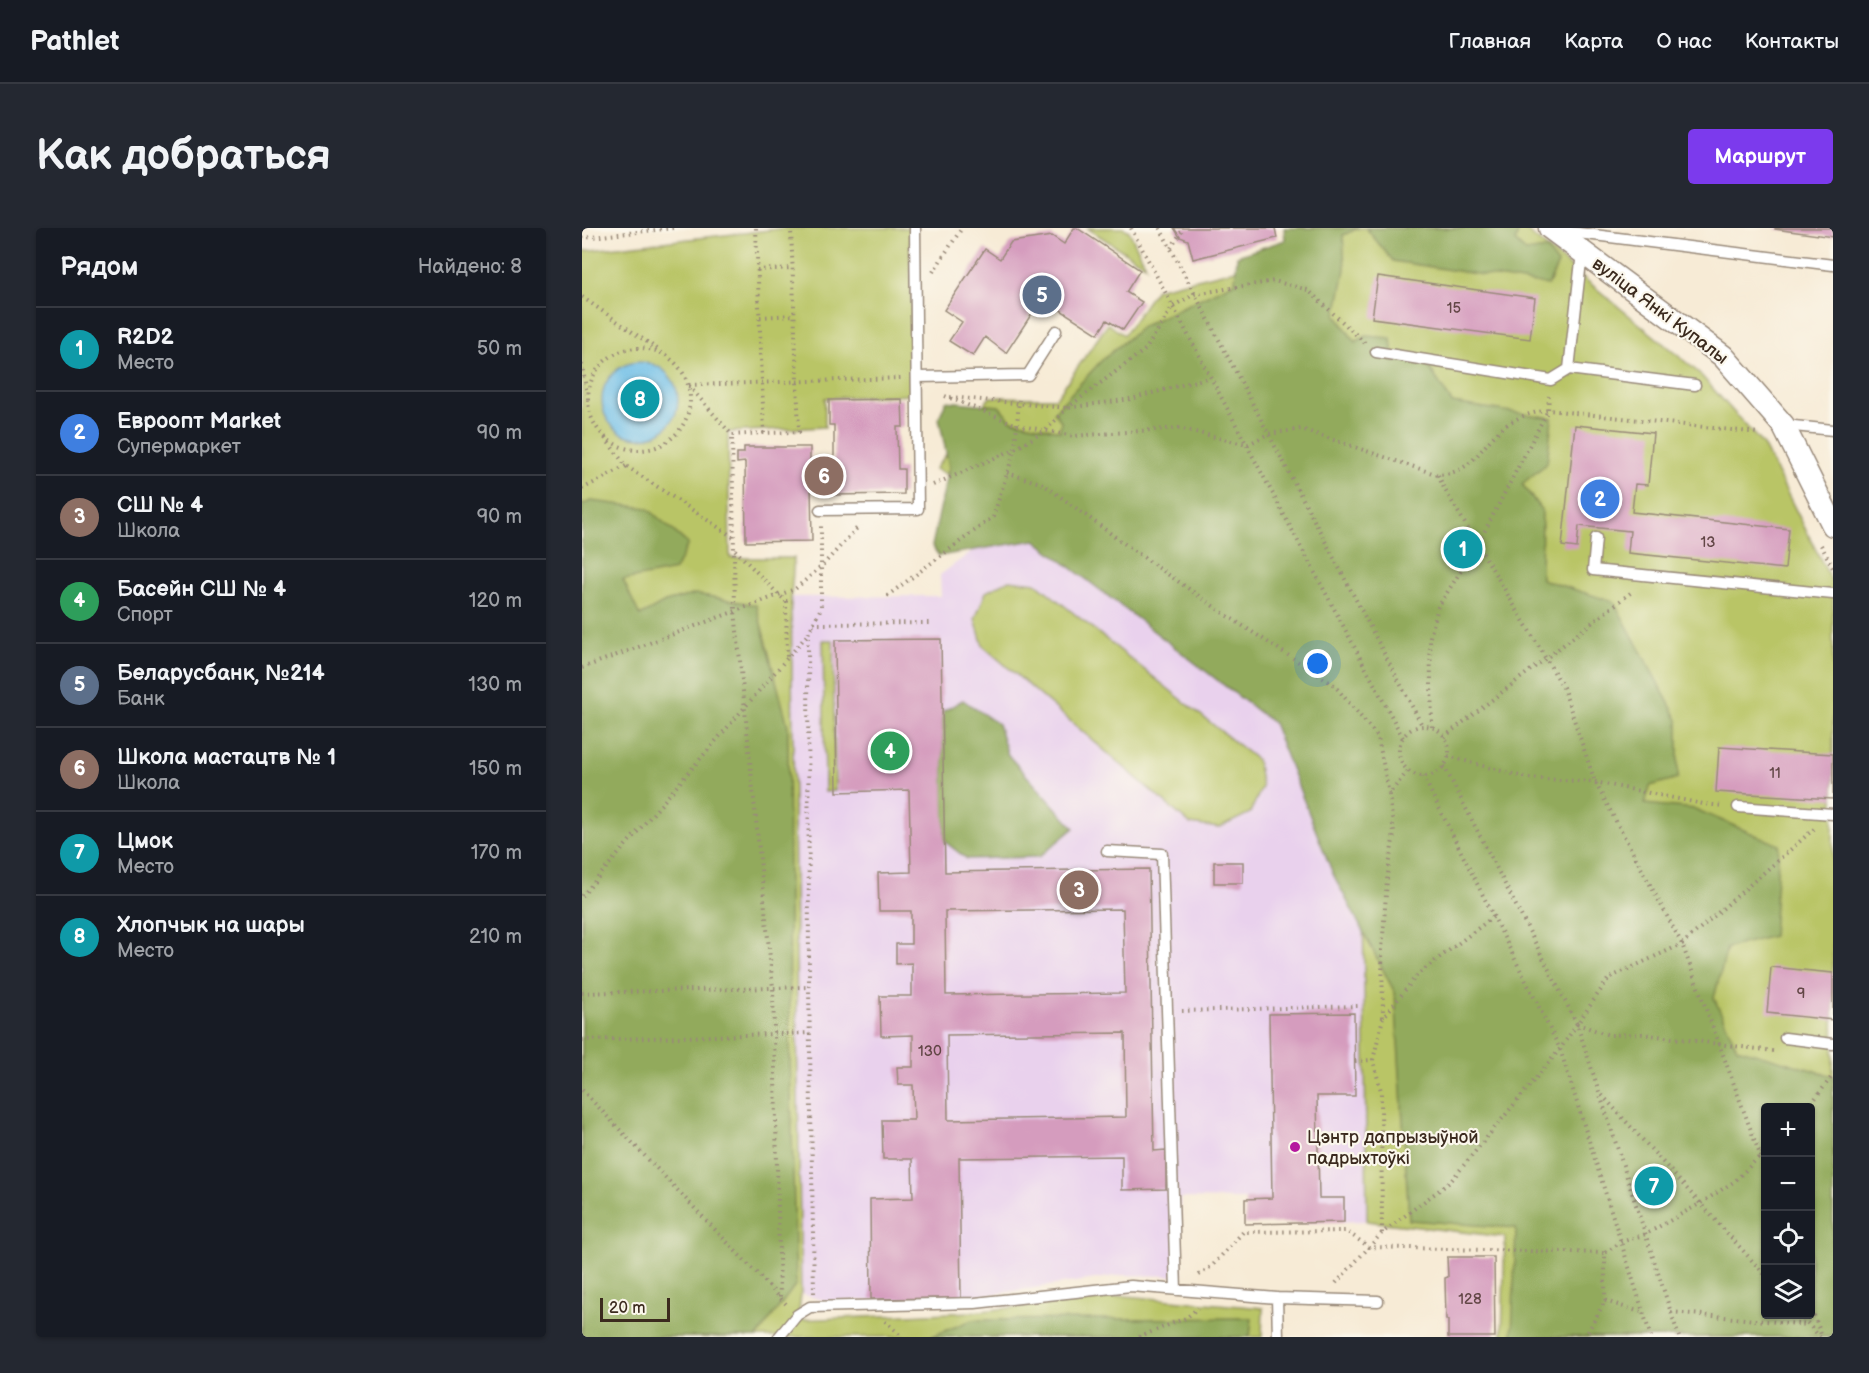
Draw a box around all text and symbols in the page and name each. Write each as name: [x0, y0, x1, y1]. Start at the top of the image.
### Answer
text: Pathlet: [30, 25, 119, 58]
text: Главная: [1448, 29, 1531, 54]
text: Карта: [1564, 29, 1623, 54]
text: О нас: [1656, 29, 1712, 54]
text: Контакты: [1745, 29, 1839, 54]
button: Маршрут: [1688, 129, 1833, 184]
text: Как добраться: [36, 131, 331, 182]
text: Рядом: [60, 252, 138, 283]
street label: вуліца Янкі Купалы: [1588, 253, 1732, 369]
text: Найдено: 8: [418, 255, 522, 279]
pin: 5: [1022, 272, 1062, 318]
house number: 15: [1447, 299, 1461, 318]
text: R2D2: [117, 324, 174, 351]
text: 1: [75, 337, 84, 361]
text: 50 m: [477, 337, 522, 361]
text: Место: [117, 351, 174, 375]
pin: 8: [620, 376, 660, 422]
text: Евроопт Market: [117, 408, 281, 435]
text: 2: [74, 421, 85, 445]
text: 90 m: [477, 421, 522, 445]
text: Супермаркет: [117, 435, 241, 459]
pin: 6: [804, 454, 844, 498]
pin: 2: [1580, 476, 1620, 522]
text: СШ № 4: [117, 492, 203, 519]
text: 3: [74, 505, 85, 529]
text: 90 m: [477, 505, 522, 529]
text: Школа: [117, 519, 180, 543]
pin: 1: [1444, 526, 1482, 572]
house number: 13: [1700, 533, 1716, 552]
text: Басейн СШ № 4: [117, 576, 286, 603]
text: 4: [74, 589, 85, 613]
text: 120 m: [469, 589, 522, 613]
text: Спорт: [117, 603, 173, 627]
your location: [1303, 649, 1332, 678]
text: Беларусбанк, №214: [117, 660, 325, 687]
text: 5: [74, 673, 85, 697]
text: 130 m: [468, 673, 522, 697]
text: Банк: [117, 687, 165, 711]
pin: 4: [870, 728, 910, 774]
text: Школа мастацтв № 1: [117, 744, 336, 771]
text: 6: [73, 757, 86, 781]
text: 150 m: [469, 757, 522, 781]
house number: 11: [1769, 764, 1781, 783]
text: Школа: [117, 771, 180, 795]
text: Цмок: [117, 828, 173, 855]
text: 7: [74, 841, 85, 865]
text: 170 m: [471, 841, 522, 865]
text: Место: [117, 855, 174, 879]
pin: 3: [1060, 868, 1098, 912]
text: Хлопчык на шары: [117, 912, 305, 939]
text: 8: [73, 925, 86, 949]
text: 210 m: [469, 925, 522, 949]
text: Место: [117, 939, 174, 963]
house number: 9: [1797, 984, 1805, 1003]
house number: 130: [918, 1042, 942, 1061]
map controls: [1761, 1103, 1815, 1319]
button: +: [1761, 1103, 1815, 1157]
place label: Цэнтр дапрызыўной падрыхтоўкі: [1307, 1127, 1479, 1169]
marker: Цэнтр дапрызыўной падрыхтоўкі: [1288, 1140, 1302, 1154]
button: −: [1761, 1157, 1815, 1211]
pin: 7: [1634, 1164, 1674, 1208]
button: locate: [1761, 1211, 1815, 1265]
button: layers: [1761, 1265, 1815, 1319]
house number: 128: [1458, 1290, 1482, 1309]
scale bar: [600, 1295, 670, 1322]
text: 20 m: [609, 1299, 645, 1318]

